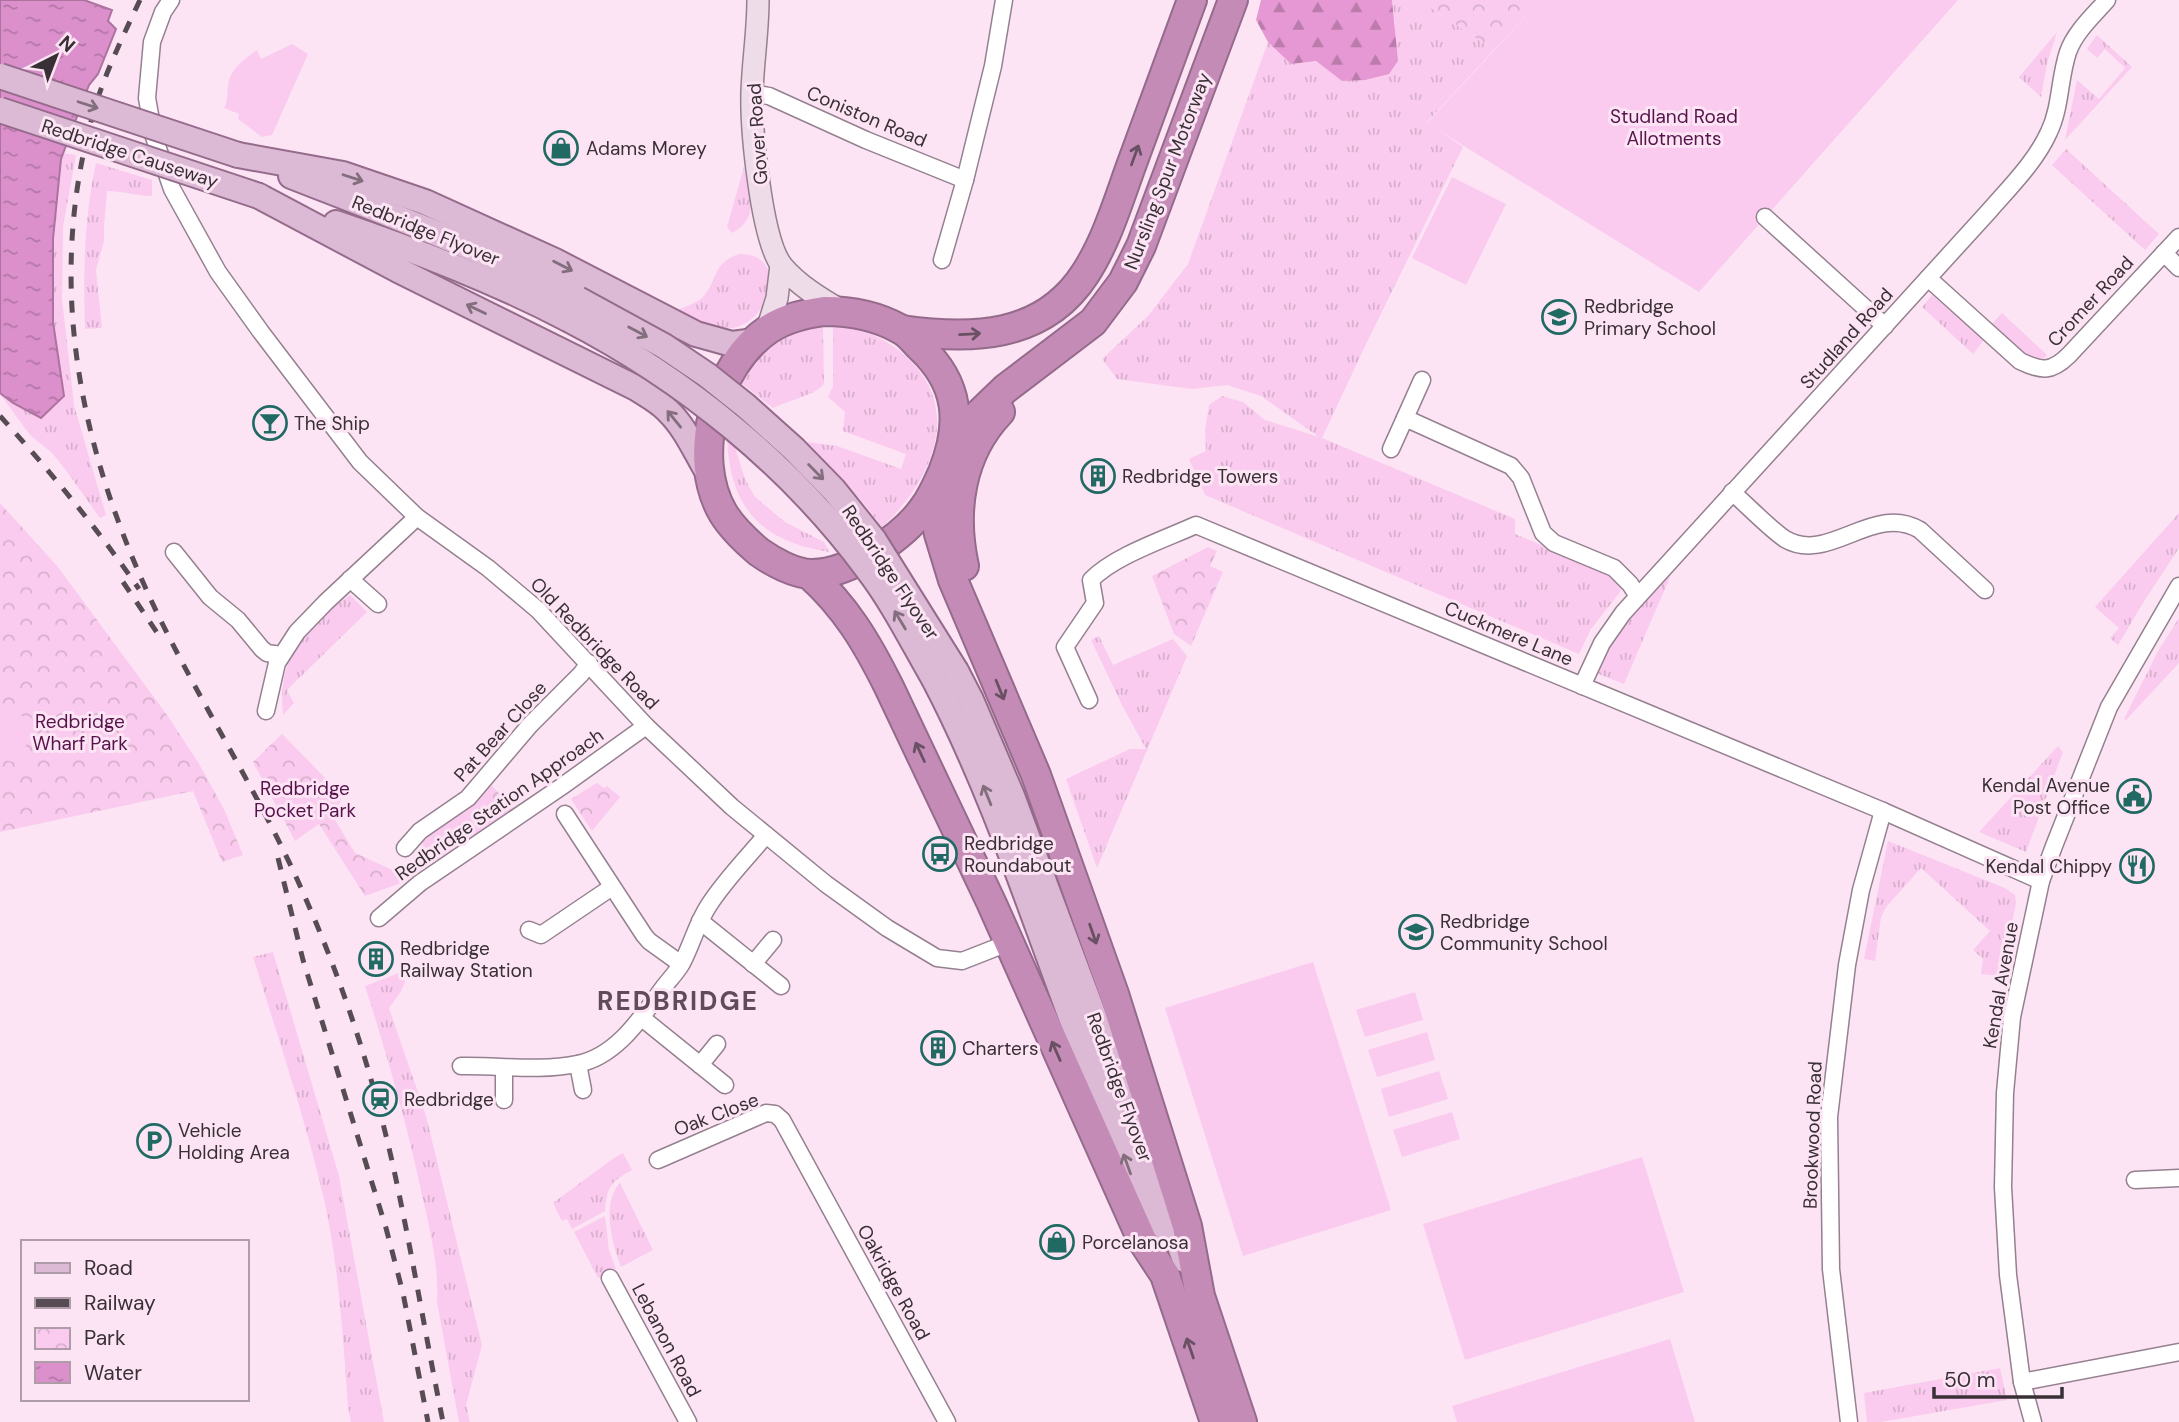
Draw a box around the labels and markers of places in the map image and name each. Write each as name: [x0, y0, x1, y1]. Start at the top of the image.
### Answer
shop icon: Adams Morey: [542, 129, 580, 167]
place label: Adams Morey: [586, 136, 707, 161]
place label: Redbridge Primary School: [1584, 294, 1716, 341]
school or university icon: Redbridge Primary School: [1540, 298, 1578, 336]
bar icon: The Ship: [251, 404, 289, 442]
place label: The Ship: [294, 411, 370, 436]
building icon: Redbridge Towers: [1079, 457, 1117, 495]
place label: Redbridge Towers: [1122, 464, 1278, 489]
place label: Kendal Avenue Post Office: [1982, 773, 2110, 820]
public building icon: Kendal Avenue Post Office: [2115, 777, 2153, 815]
place label: Redbridge Roundabout: [964, 831, 1072, 878]
bus stop icon: Redbridge Roundabout: [921, 835, 959, 873]
restaurant icon: Kendal Chippy: [2118, 847, 2156, 885]
place label: Kendal Chippy: [1986, 854, 2112, 879]
place label: Redbridge Community School: [1440, 909, 1608, 956]
school or university icon: Redbridge Community School: [1397, 913, 1435, 951]
place label: Redbridge Railway Station: [400, 936, 533, 983]
building icon: Redbridge Railway Station: [357, 940, 395, 978]
building icon: Charters: [919, 1029, 957, 1067]
place label: Charters: [962, 1036, 1038, 1061]
station icon: Redbridge: [361, 1080, 399, 1118]
place label: Redbridge: [404, 1087, 494, 1112]
place label: Vehicle Holding Area: [178, 1118, 290, 1165]
parking icon: Vehicle Holding Area: [135, 1122, 173, 1160]
shop icon: Porcelanosa: [1038, 1223, 1076, 1261]
place label: Porcelanosa: [1082, 1230, 1189, 1255]

